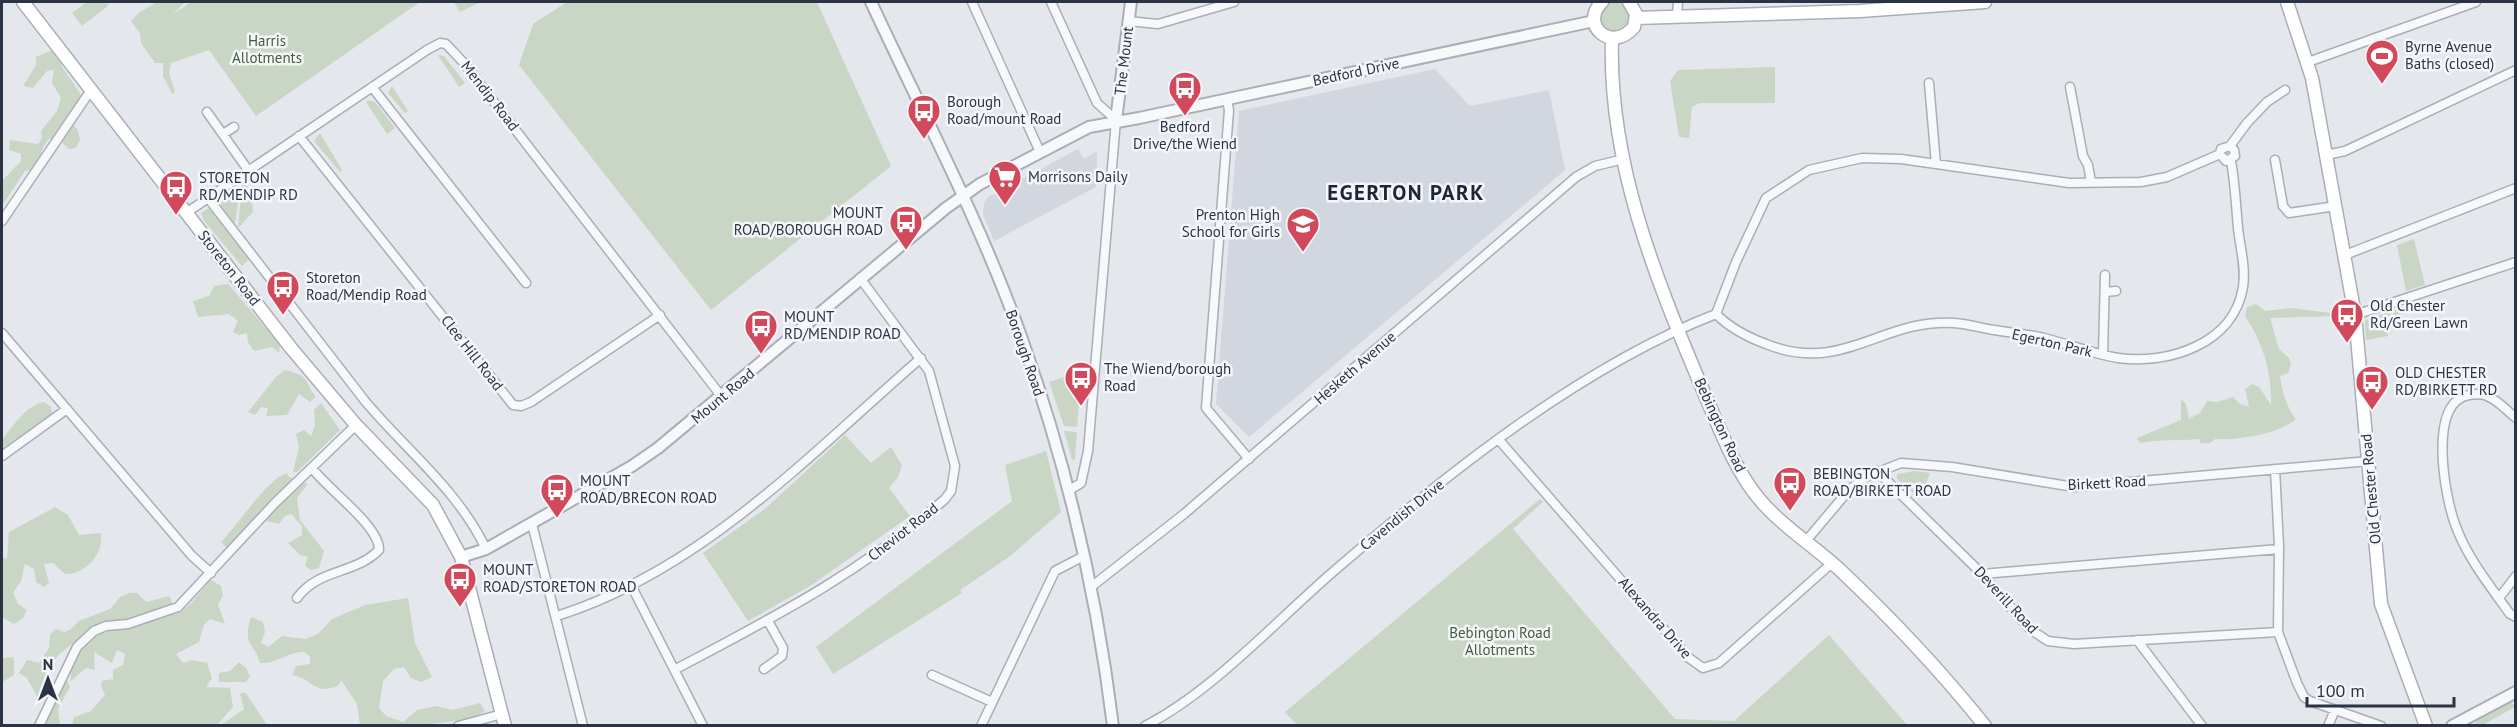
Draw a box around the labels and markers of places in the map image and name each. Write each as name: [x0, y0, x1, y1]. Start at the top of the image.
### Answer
place label: Byrne Avenue Baths (closed): [2405, 37, 2494, 73]
sports icon: Byrne Avenue Baths (closed): [2364, 38, 2400, 85]
bus stop icon: Bedford Drive/the Wiend: [1167, 70, 1203, 117]
place label: Borough Road/mount Road: [947, 92, 1061, 128]
bus stop icon: Borough Road/mount Road: [906, 93, 942, 140]
place label: Bedford Drive/the Wiend: [1133, 117, 1237, 153]
supermarket icon: Morrisons Daily: [987, 159, 1023, 206]
place label: Morrisons Daily: [1028, 167, 1128, 186]
place label: STORETON RD/MENDIP RD: [199, 168, 298, 204]
bus stop icon: STORETON RD/MENDIP RD: [158, 169, 194, 216]
place label: MOUNT ROAD/BOROUGH ROAD: [734, 203, 884, 239]
bus stop icon: MOUNT ROAD/BOROUGH ROAD: [888, 204, 924, 251]
place label: Prenton High School for Girls: [1182, 205, 1280, 241]
school or university icon: Prenton High School for Girls: [1285, 206, 1321, 253]
place label: Storeton Road/Mendip Road: [306, 268, 427, 304]
bus stop icon: Storeton Road/Mendip Road: [265, 269, 301, 316]
place label: Old Chester Rd/Green Lawn: [2370, 296, 2468, 332]
bus stop icon: Old Chester Rd/Green Lawn: [2329, 297, 2365, 344]
place label: MOUNT RD/MENDIP ROAD: [784, 307, 901, 343]
bus stop icon: MOUNT RD/MENDIP ROAD: [743, 308, 779, 355]
place label: The Wiend/borough Road: [1104, 359, 1231, 395]
bus stop icon: The Wiend/borough Road: [1063, 360, 1099, 407]
place label: OLD CHESTER RD/BIRKETT RD: [2395, 363, 2497, 399]
bus stop icon: OLD CHESTER RD/BIRKETT RD: [2354, 364, 2390, 411]
place label: BEBINGTON ROAD/BIRKETT ROAD: [1813, 464, 1951, 500]
bus stop icon: BEBINGTON ROAD/BIRKETT ROAD: [1772, 465, 1808, 512]
place label: MOUNT ROAD/BRECON ROAD: [580, 471, 717, 507]
bus stop icon: MOUNT ROAD/BRECON ROAD: [539, 472, 575, 519]
place label: MOUNT ROAD/STORETON ROAD: [483, 560, 637, 596]
bus stop icon: MOUNT ROAD/STORETON ROAD: [442, 561, 478, 608]

